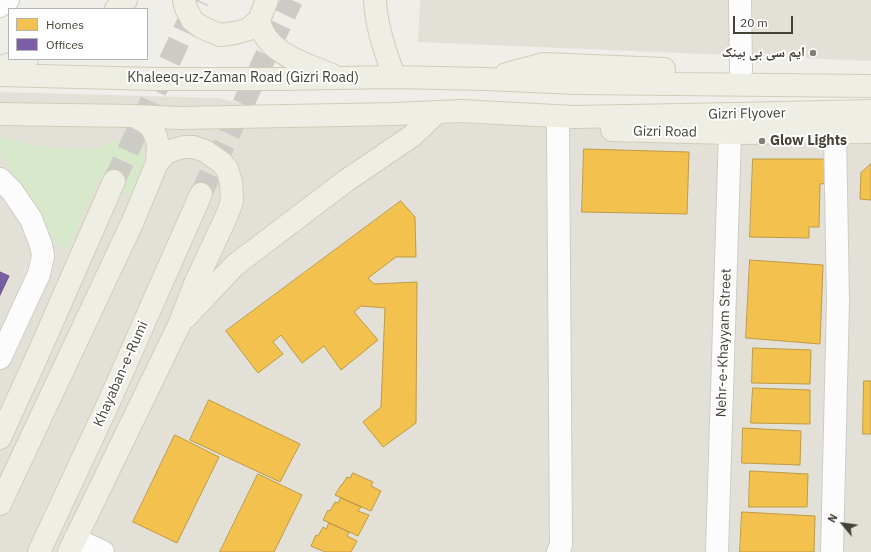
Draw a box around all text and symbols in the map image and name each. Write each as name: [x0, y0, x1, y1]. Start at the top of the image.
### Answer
legend: [8, 8, 148, 60]
scale bar: [735, 8, 795, 34]
text: 20 m: [740, 15, 768, 30]
text: Homes: [46, 17, 84, 32]
text: Offices: [46, 37, 84, 52]
place label: ایم سی بی بینک: [722, 45, 805, 61]
marker: ایم سی بی بینک: [808, 48, 818, 58]
street label: Khaleeq-uz-Zaman Road (Gizri Road): [127, 70, 359, 86]
street label: Gizri Flyover: [708, 105, 786, 123]
street label: Gizri Road: [633, 123, 697, 141]
place label: Glow Lights: [770, 133, 847, 149]
marker: Glow Lights: [757, 136, 767, 146]
street label: Nehr-e-Khayyam Street: [713, 268, 735, 418]
street label: Khayaban-e-Rumi: [90, 319, 152, 429]
north arrow: [823, 504, 863, 544]
text: N: [824, 511, 841, 525]

